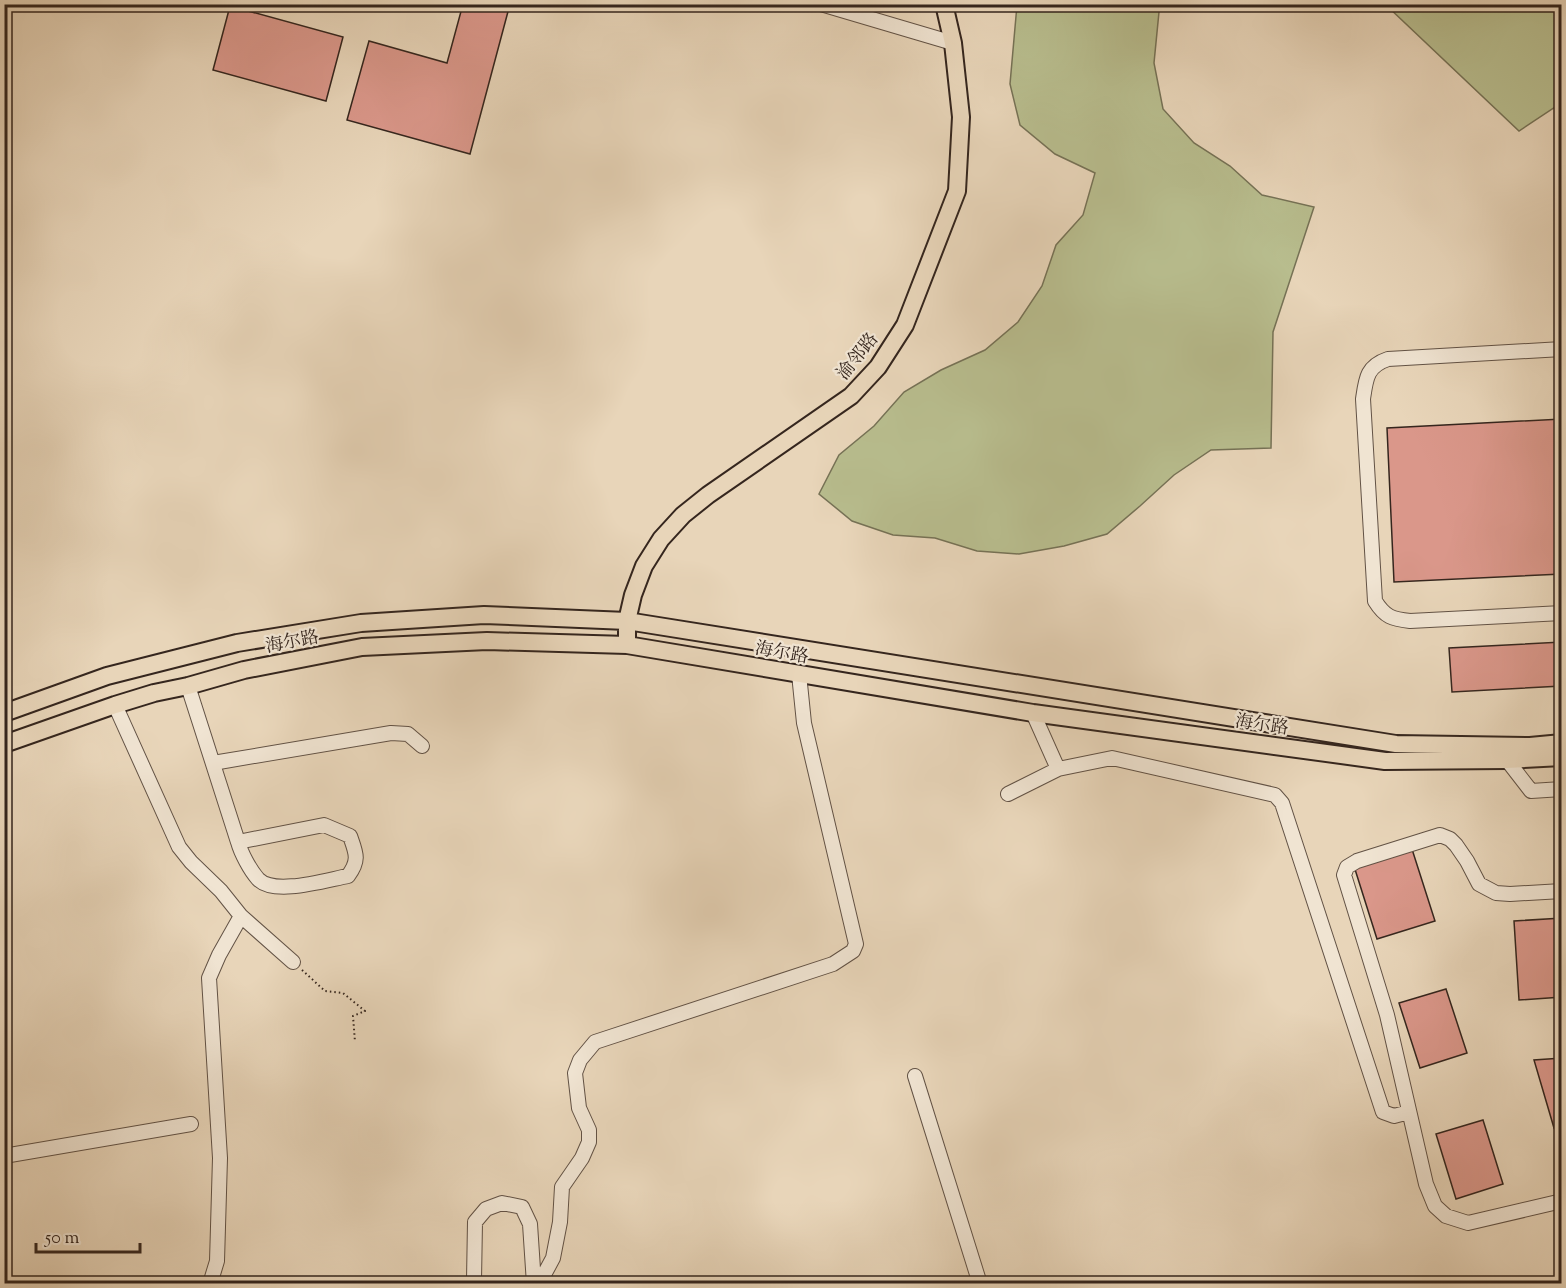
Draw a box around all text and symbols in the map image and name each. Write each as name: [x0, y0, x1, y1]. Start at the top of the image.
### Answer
street label: 渝邻路: [831, 328, 886, 386]
street label: 海尔路: [263, 625, 321, 661]
street label: 海尔路: [753, 636, 810, 671]
street label: 海尔路: [1233, 709, 1290, 743]
scale bar: [36, 1216, 140, 1254]
text: 50 m: [44, 1226, 80, 1252]

